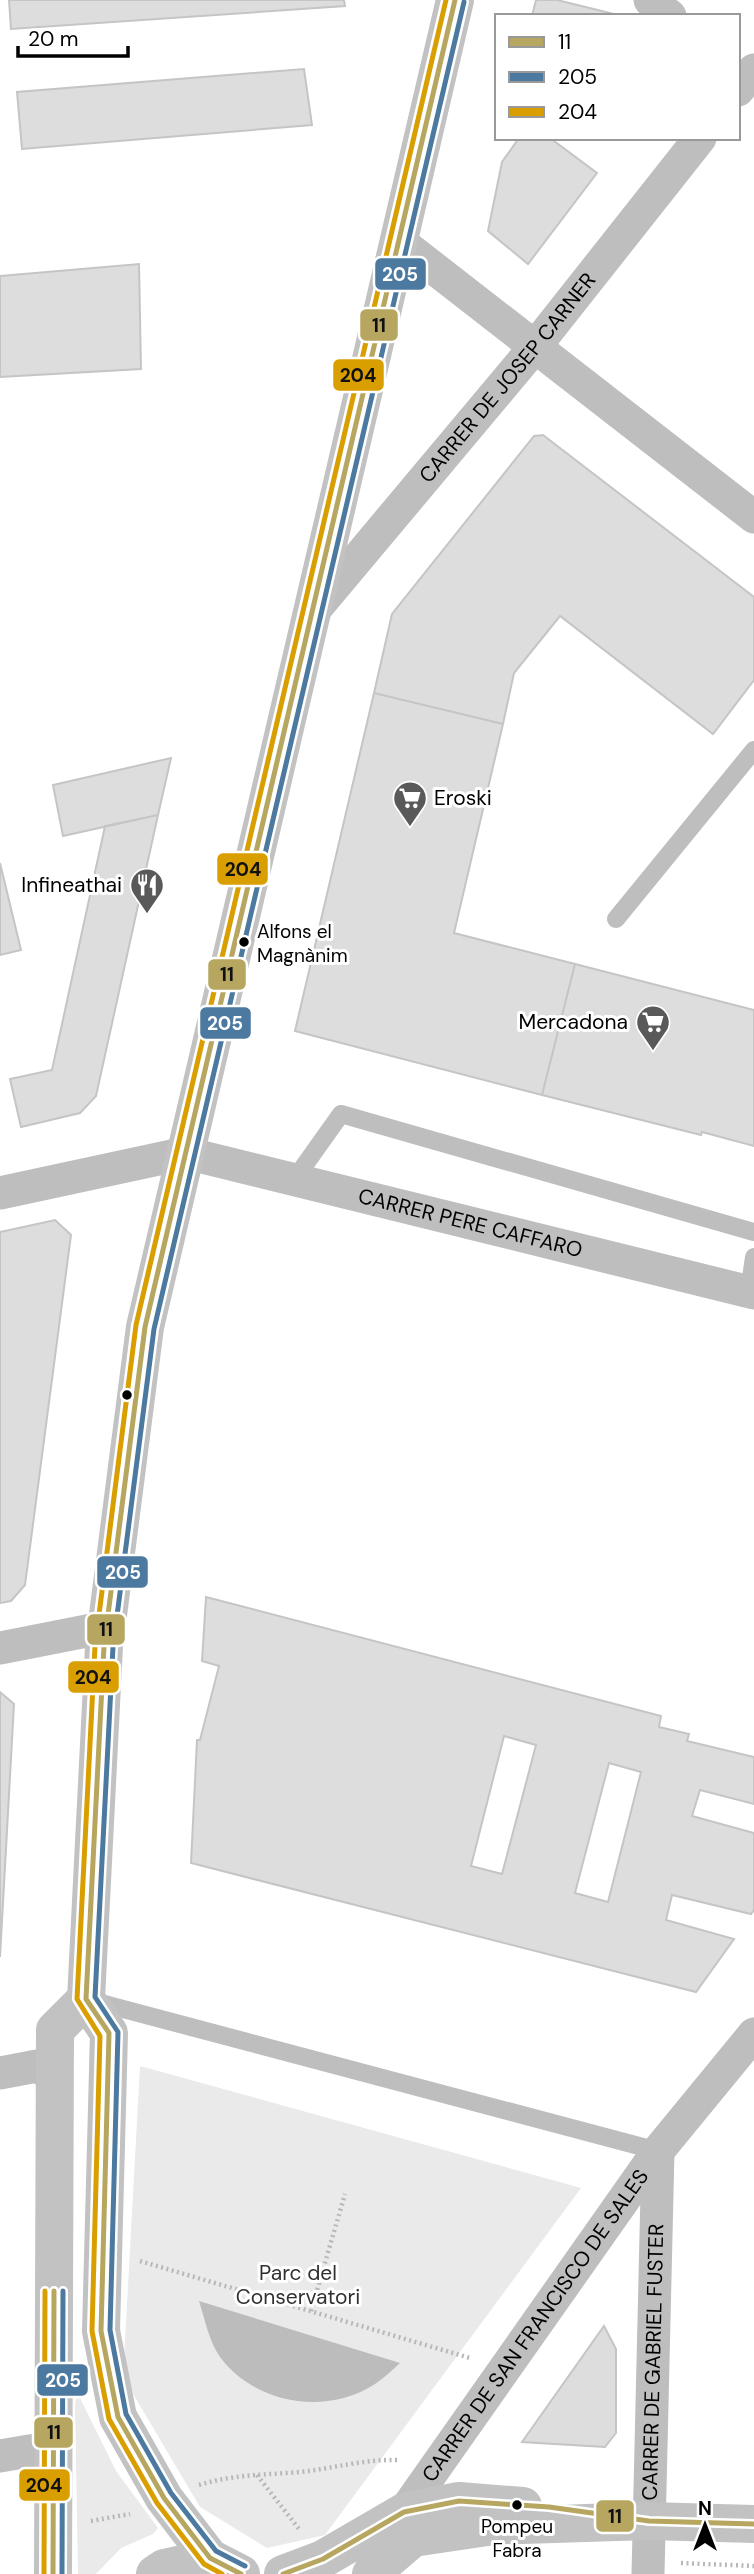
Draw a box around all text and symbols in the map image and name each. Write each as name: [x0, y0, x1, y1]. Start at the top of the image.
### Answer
scale bar: [18, 14, 128, 58]
legend: [495, 14, 740, 140]
text: 20 m: [28, 25, 79, 53]
text: 11: [558, 28, 571, 56]
text: 205: [558, 63, 597, 91]
text: 204: [558, 98, 597, 126]
line badge: 205: [374, 257, 427, 291]
text: 205: [382, 262, 418, 287]
street label: CARRER DE JOSEP CARNER: [413, 267, 602, 489]
line badge: 11: [359, 308, 399, 342]
text: 11: [372, 313, 386, 338]
line badge: 204: [332, 358, 385, 392]
text: 204: [340, 363, 376, 388]
supermarket icon: Eroski: [391, 779, 429, 828]
place label: Eroski: [434, 784, 492, 812]
line badge: 204: [216, 852, 269, 886]
text: 204: [225, 857, 261, 882]
restaurant icon: Infineathai: [128, 866, 166, 915]
place label: Infineathai: [21, 871, 122, 899]
place label: Alfons el Magnànim: [257, 919, 348, 968]
marker: Alfons el Magnànim: [237, 935, 251, 949]
line badge: 11: [207, 958, 247, 991]
text: 11: [220, 962, 234, 987]
supermarket icon: Mercadona: [634, 1003, 672, 1052]
line badge: 205: [199, 1006, 252, 1040]
place label: Mercadona: [519, 1008, 628, 1036]
text: 205: [207, 1011, 243, 1036]
street label: CARRER PERE CAFFARO: [355, 1182, 585, 1264]
unlabelled marker: [120, 1388, 134, 1402]
line badge: 205: [96, 1555, 149, 1589]
text: 205: [105, 1560, 141, 1585]
line badge: 11: [86, 1613, 126, 1646]
text: 11: [99, 1617, 113, 1642]
line badge: 204: [67, 1660, 120, 1694]
text: 204: [75, 1665, 111, 1690]
street label: CARRER DE SAN FRANCISCO DE SALES: [415, 2164, 655, 2487]
street label: CARRER DE GABRIEL FUSTER: [636, 2223, 670, 2501]
park label: Parc del Conservatori: [236, 2259, 360, 2311]
line badge: 205: [36, 2363, 89, 2397]
text: 205: [45, 2368, 81, 2393]
line badge: 11: [33, 2416, 74, 2449]
text: 11: [47, 2420, 61, 2445]
line badge: 204: [18, 2468, 71, 2502]
text: 204: [26, 2473, 62, 2498]
north arrow: [670, 2490, 740, 2560]
text: N: [698, 2496, 712, 2521]
marker: Pompeu Fabra: [510, 2498, 524, 2512]
line badge: 11: [595, 2499, 635, 2533]
text: 11: [608, 2504, 622, 2529]
place label: Pompeu Fabra: [481, 2514, 553, 2563]

